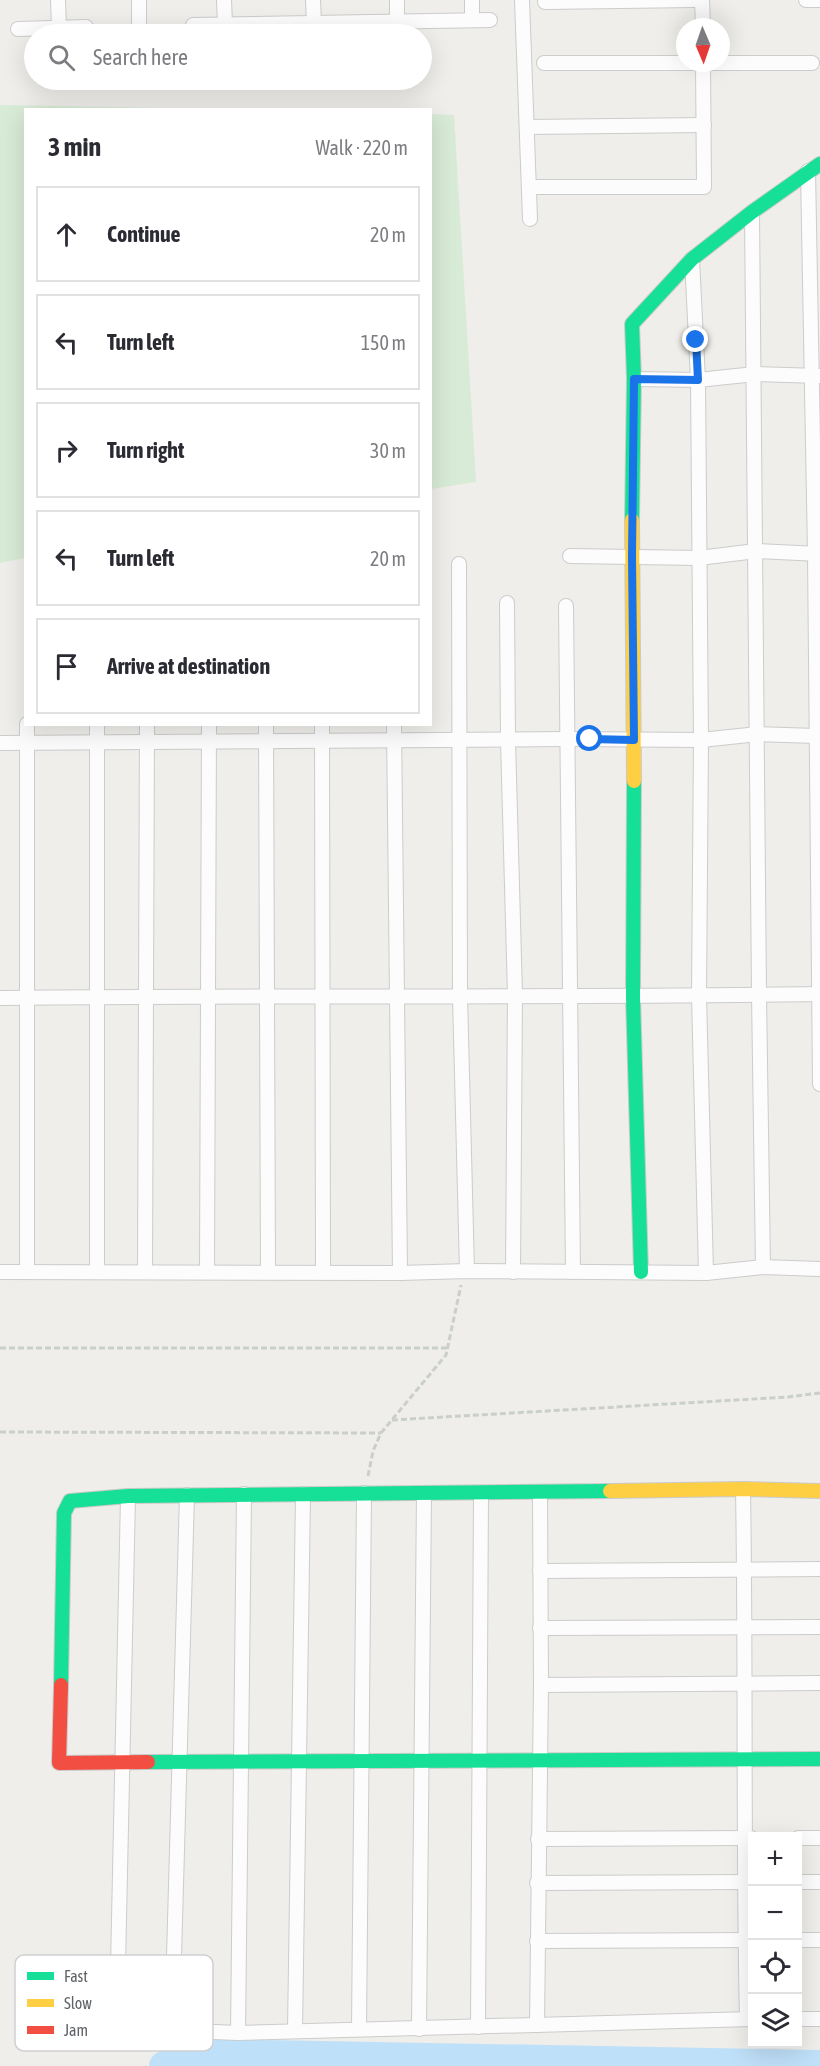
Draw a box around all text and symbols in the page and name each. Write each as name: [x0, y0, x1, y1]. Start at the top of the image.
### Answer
north arrow: [676, 18, 730, 72]
search box: [24, 24, 432, 90]
icon: search: [45, 41, 78, 74]
text: Search here: [93, 44, 188, 70]
text: 3 min: [48, 132, 101, 162]
text: Walk · 220 m: [316, 136, 408, 159]
icon: ahead: [50, 218, 83, 251]
text: Continue: [107, 221, 181, 247]
text: 20 m: [370, 223, 406, 246]
icon: left: [50, 326, 83, 359]
route end: [682, 326, 708, 352]
text: Turn left: [107, 329, 174, 355]
text: 150 m: [361, 331, 406, 354]
icon: right: [50, 434, 83, 467]
text: Turn right: [107, 437, 184, 463]
text: 30 m: [370, 439, 406, 462]
icon: left: [50, 542, 83, 575]
text: Turn left: [107, 545, 174, 571]
text: 20 m: [370, 547, 406, 570]
icon: arrive: [50, 650, 83, 683]
text: Arrive at destination: [107, 653, 270, 679]
route start: [576, 725, 602, 751]
map controls: [748, 1832, 802, 2048]
button: +: [748, 1832, 802, 1886]
button: −: [748, 1886, 802, 1940]
button: locate: [748, 1940, 802, 1994]
legend: [15, 1955, 213, 2051]
text: Fast: [64, 1967, 88, 1985]
text: Slow: [64, 1994, 92, 2012]
button: layers: [748, 1994, 802, 2048]
text: Jam: [64, 2021, 88, 2039]

